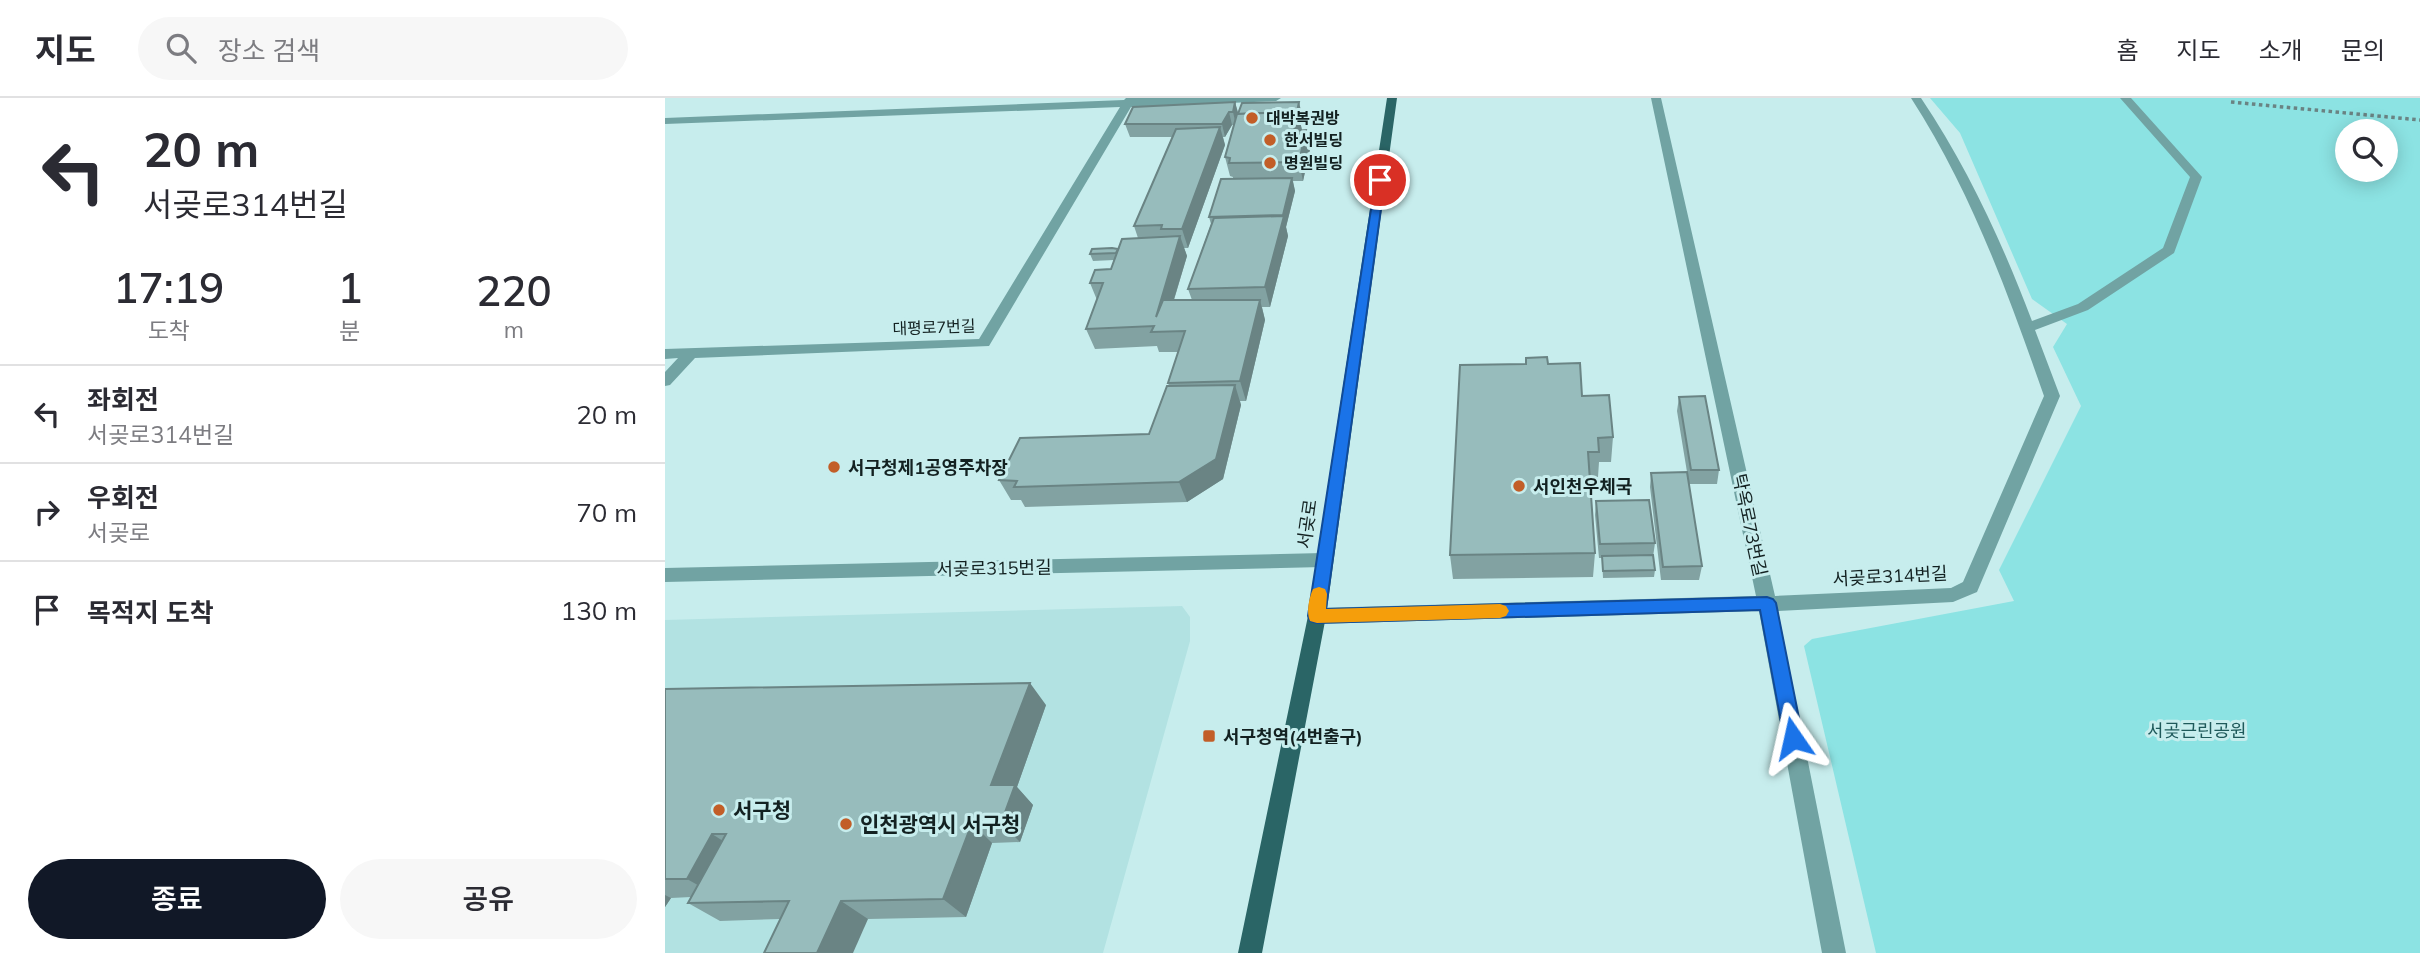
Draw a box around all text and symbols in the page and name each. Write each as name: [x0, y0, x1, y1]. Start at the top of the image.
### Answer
search box: [138, 17, 628, 80]
text: 지도: [35, 29, 96, 70]
icon: search: [162, 29, 200, 67]
text: 장소 검색: [218, 34, 320, 67]
text: 홈: [2116, 35, 2138, 65]
text: 지도: [2176, 35, 2221, 65]
text: 소개: [2259, 35, 2303, 65]
text: 문의: [2341, 35, 2385, 65]
place label: 대박복권방: [1266, 108, 1340, 128]
marker: 대박복권방: [1244, 110, 1260, 126]
text: 20 m: [143, 118, 259, 179]
map controls: [2335, 119, 2398, 182]
button: search: [2335, 119, 2398, 182]
icon: left: [28, 126, 119, 217]
place label: 한서빌딩: [1284, 130, 1343, 150]
marker: 한서빌딩: [1262, 132, 1278, 148]
pin: [1350, 150, 1410, 210]
place label: 명원빌딩: [1284, 153, 1343, 173]
marker: 명원빌딩: [1262, 155, 1278, 171]
icon: arrive: [1361, 161, 1399, 199]
text: 서곶로314번길: [143, 184, 348, 224]
text: 17:19: [113, 261, 224, 314]
text: 1: [337, 261, 363, 314]
text: 220: [476, 264, 552, 317]
text: m: [504, 315, 524, 344]
text: 도착: [148, 316, 190, 345]
text: 분: [339, 316, 361, 345]
street label: 대평로7번길: [892, 316, 976, 338]
text: 좌회전: [87, 383, 159, 416]
icon: left: [28, 395, 66, 433]
text: 20 m: [576, 398, 637, 431]
text: 서곶로314번길: [87, 420, 234, 449]
place label: 서구청제1공영주차장: [848, 456, 1008, 479]
marker: 서구청제1공영주차장: [826, 459, 842, 475]
street label: 탁옥로73번길: [1728, 472, 1772, 578]
place label: 서인천우체국: [1533, 475, 1632, 498]
marker: 서인천우체국: [1511, 478, 1527, 494]
text: 우회전: [87, 481, 159, 514]
icon: right: [28, 493, 66, 531]
text: 70 m: [576, 496, 637, 529]
street label: 서곶로: [1292, 498, 1322, 550]
text: 서곶로: [87, 518, 150, 547]
street label: 서곶로315번길: [936, 555, 1052, 581]
street label: 서곶로314번길: [1832, 562, 1948, 590]
icon: arrive: [28, 591, 66, 629]
text: 130 m: [561, 594, 637, 627]
text: 목적지 도착: [87, 596, 214, 629]
position arrow: [1756, 701, 1830, 775]
park label: 서곶근린공원: [2147, 719, 2247, 742]
place label: 서구청역(4번출구): [1223, 725, 1363, 748]
marker: 서구청역(4번출구): [1201, 728, 1217, 744]
place label: 서구청: [733, 797, 791, 823]
marker: 서구청: [711, 802, 727, 818]
place label: 인천광역시 서구청: [860, 811, 1020, 837]
marker: 인천광역시 서구청: [838, 816, 854, 832]
button: 종료: [28, 859, 326, 939]
button: 공유: [340, 859, 637, 939]

